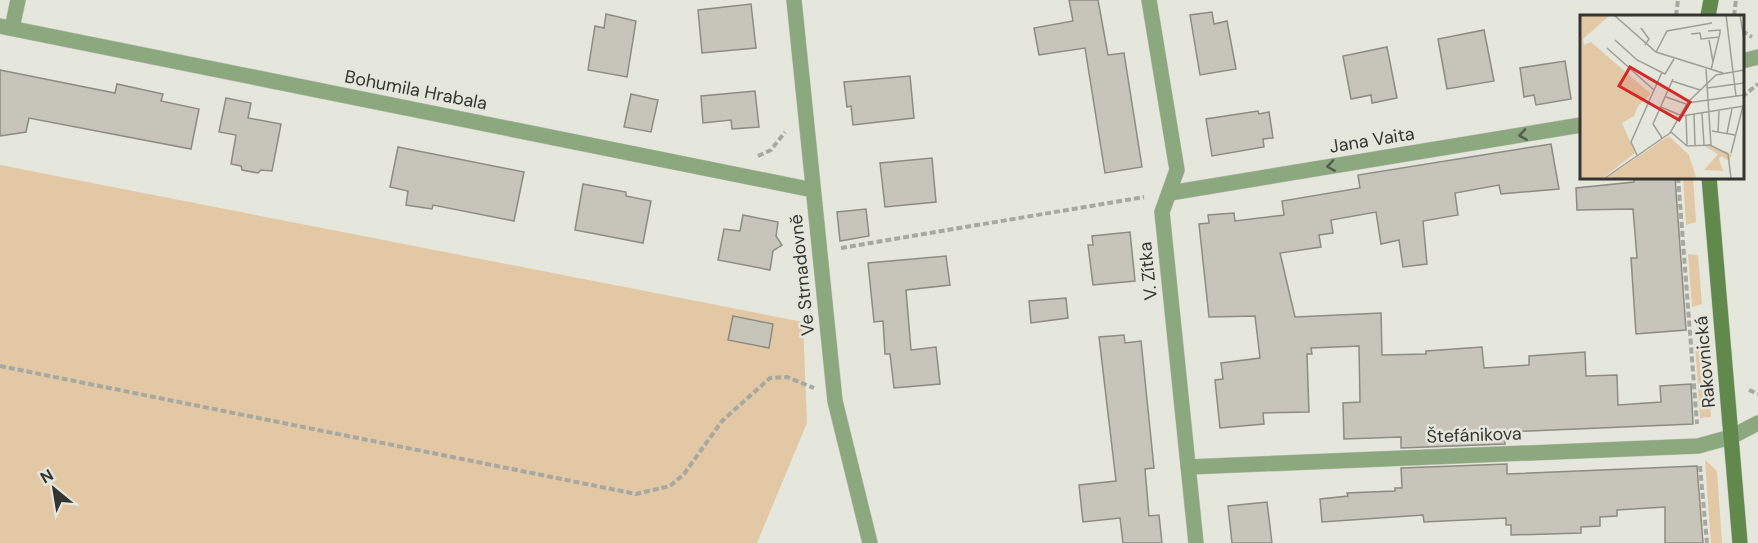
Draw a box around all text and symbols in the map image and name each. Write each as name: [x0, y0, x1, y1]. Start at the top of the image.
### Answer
inset map: [1580, 15, 1743, 178]
street label: Bohumila Hrabala: [343, 64, 489, 116]
street label: Jana Vaita: [1328, 121, 1416, 159]
one-way arrow: [1519, 128, 1528, 140]
one-way arrow: [1326, 160, 1336, 172]
street label: Ve Strnadovně: [784, 213, 820, 337]
street label: V. Zítka: [1133, 241, 1163, 301]
street label: Rakovnická: [1689, 315, 1721, 409]
street label: Štefánikova: [1426, 421, 1522, 449]
north arrow: [24, 459, 84, 519]
text: N: [36, 464, 57, 488]

